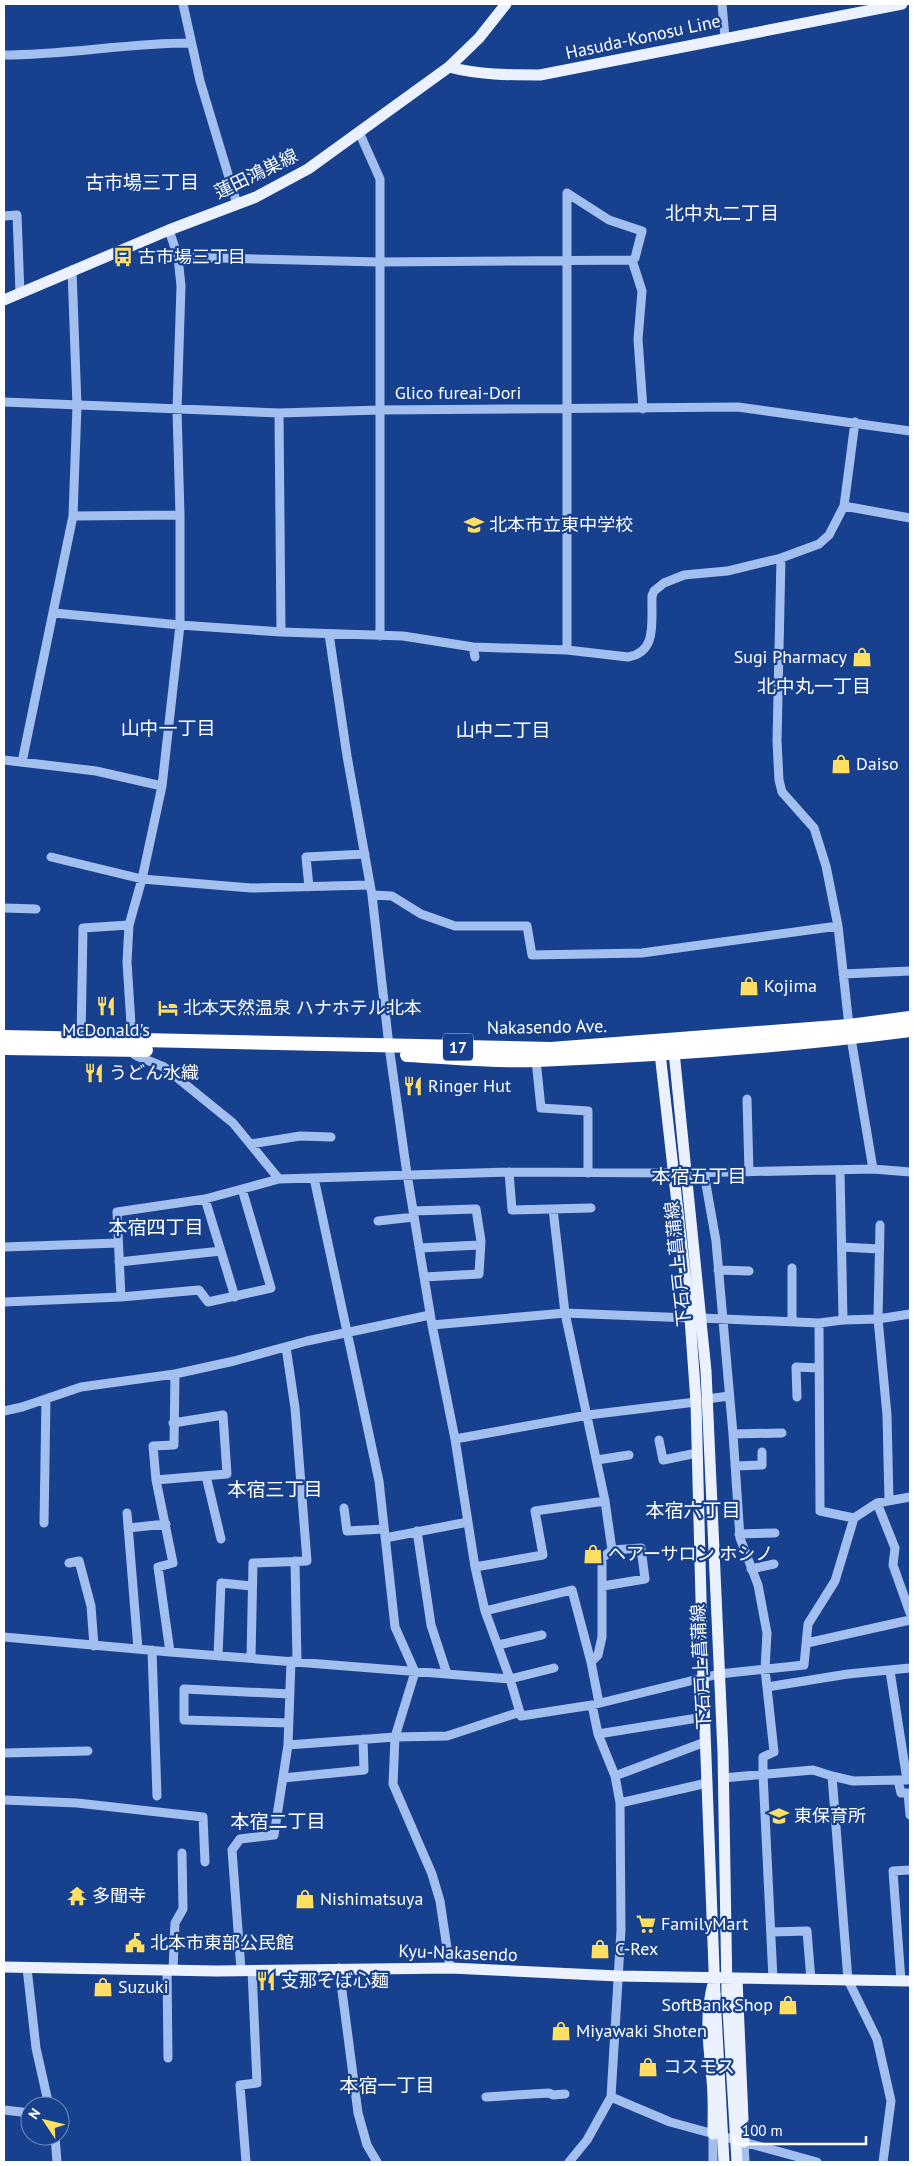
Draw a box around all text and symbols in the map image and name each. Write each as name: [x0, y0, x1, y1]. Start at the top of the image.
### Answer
street label: Hasuda-Konosu Line: [563, 9, 722, 64]
street label: 蓮田鴻巣線: [210, 143, 301, 204]
district label: 古市場三丁目: [85, 170, 199, 194]
district label: 北中丸二丁目: [665, 201, 779, 225]
place label: 古市場三丁目: [138, 245, 246, 268]
bus stop icon: 古市場三丁目: [112, 246, 134, 268]
street label: Glico fureai-Dori: [395, 381, 521, 404]
place label: 北本市立東中学校: [489, 513, 633, 536]
school or university icon: 北本市立東中学校: [463, 514, 485, 536]
place label: Sugi Pharmacy: [734, 645, 848, 668]
shop icon: Sugi Pharmacy: [851, 646, 873, 668]
district label: 北中丸一丁目: [757, 674, 871, 698]
district label: 山中一丁目: [120, 716, 216, 740]
district label: 山中二丁目: [455, 718, 551, 742]
place label: Daiso: [856, 752, 899, 775]
shop icon: Daiso: [830, 753, 852, 775]
place label: Kojima: [764, 974, 817, 997]
shop icon: Kojima: [738, 975, 760, 997]
restaurant icon: McDonald's: [95, 995, 117, 1017]
place label: 北本天然温泉 ハナホテル北本: [183, 996, 422, 1019]
hotel icon: 北本天然温泉 ハナホテル北本: [157, 997, 179, 1019]
street label: Nakasendo Ave.: [487, 1014, 607, 1039]
place label: McDonald's: [62, 1018, 150, 1041]
road number: 17: [443, 1034, 473, 1060]
place label: うどん水織: [109, 1061, 199, 1084]
restaurant icon: うどん水織: [83, 1062, 105, 1084]
place label: Ringer Hut: [428, 1074, 511, 1097]
restaurant icon: Ringer Hut: [402, 1075, 424, 1097]
district label: 本宿五丁目: [651, 1164, 747, 1188]
street label: 下石戸上菖蒲線: [659, 1200, 696, 1328]
district label: 本宿四丁目: [108, 1215, 204, 1239]
district label: 本宿三丁目: [227, 1477, 323, 1501]
district label: 本宿六丁目: [645, 1498, 741, 1522]
place label: ヘアーサロン ホシノ: [608, 1542, 773, 1565]
shop icon: ヘアーサロン ホシノ: [582, 1543, 604, 1565]
street label: 下石戸上菖蒲線: [686, 1604, 715, 1731]
place label: 東保育所: [794, 1804, 866, 1827]
school or university icon: 東保育所: [768, 1805, 790, 1827]
district label: 本宿二丁目: [230, 1809, 326, 1833]
place label: 多聞寺: [92, 1884, 146, 1907]
temple icon: 多聞寺: [66, 1885, 88, 1907]
place label: Nishimatsuya: [320, 1887, 423, 1910]
shop icon: Nishimatsuya: [294, 1888, 316, 1910]
place label: FamilyMart: [661, 1912, 748, 1935]
supermarket icon: FamilyMart: [635, 1913, 657, 1935]
place label: 北本市東部公民館: [150, 1931, 294, 1954]
public building icon: 北本市東部公民館: [124, 1932, 146, 1954]
place label: C-Rex: [615, 1937, 658, 1960]
shop icon: C-Rex: [589, 1938, 611, 1960]
street label: Kyu-Nakasendo: [398, 1939, 518, 1966]
place label: 支那そば心麺: [281, 1969, 389, 1992]
restaurant icon: 支那そば心麺: [255, 1970, 277, 1992]
place label: Suzuki: [118, 1975, 168, 1998]
shop icon: Suzuki: [92, 1976, 114, 1998]
place label: SoftBank Shop: [661, 1993, 773, 2016]
shop icon: SoftBank Shop: [777, 1994, 799, 2016]
place label: Miyawaki Shoten: [576, 2019, 707, 2042]
shop icon: Miyawaki Shoten: [550, 2020, 572, 2042]
place label: コスモス: [663, 2055, 735, 2078]
shop icon: コスモス: [637, 2056, 659, 2078]
district label: 本宿一丁目: [339, 2073, 435, 2097]
north arrow: [20, 2096, 70, 2146]
text: N: [24, 2105, 44, 2122]
scale bar: [734, 2114, 866, 2146]
text: 100 m: [742, 2121, 783, 2140]

